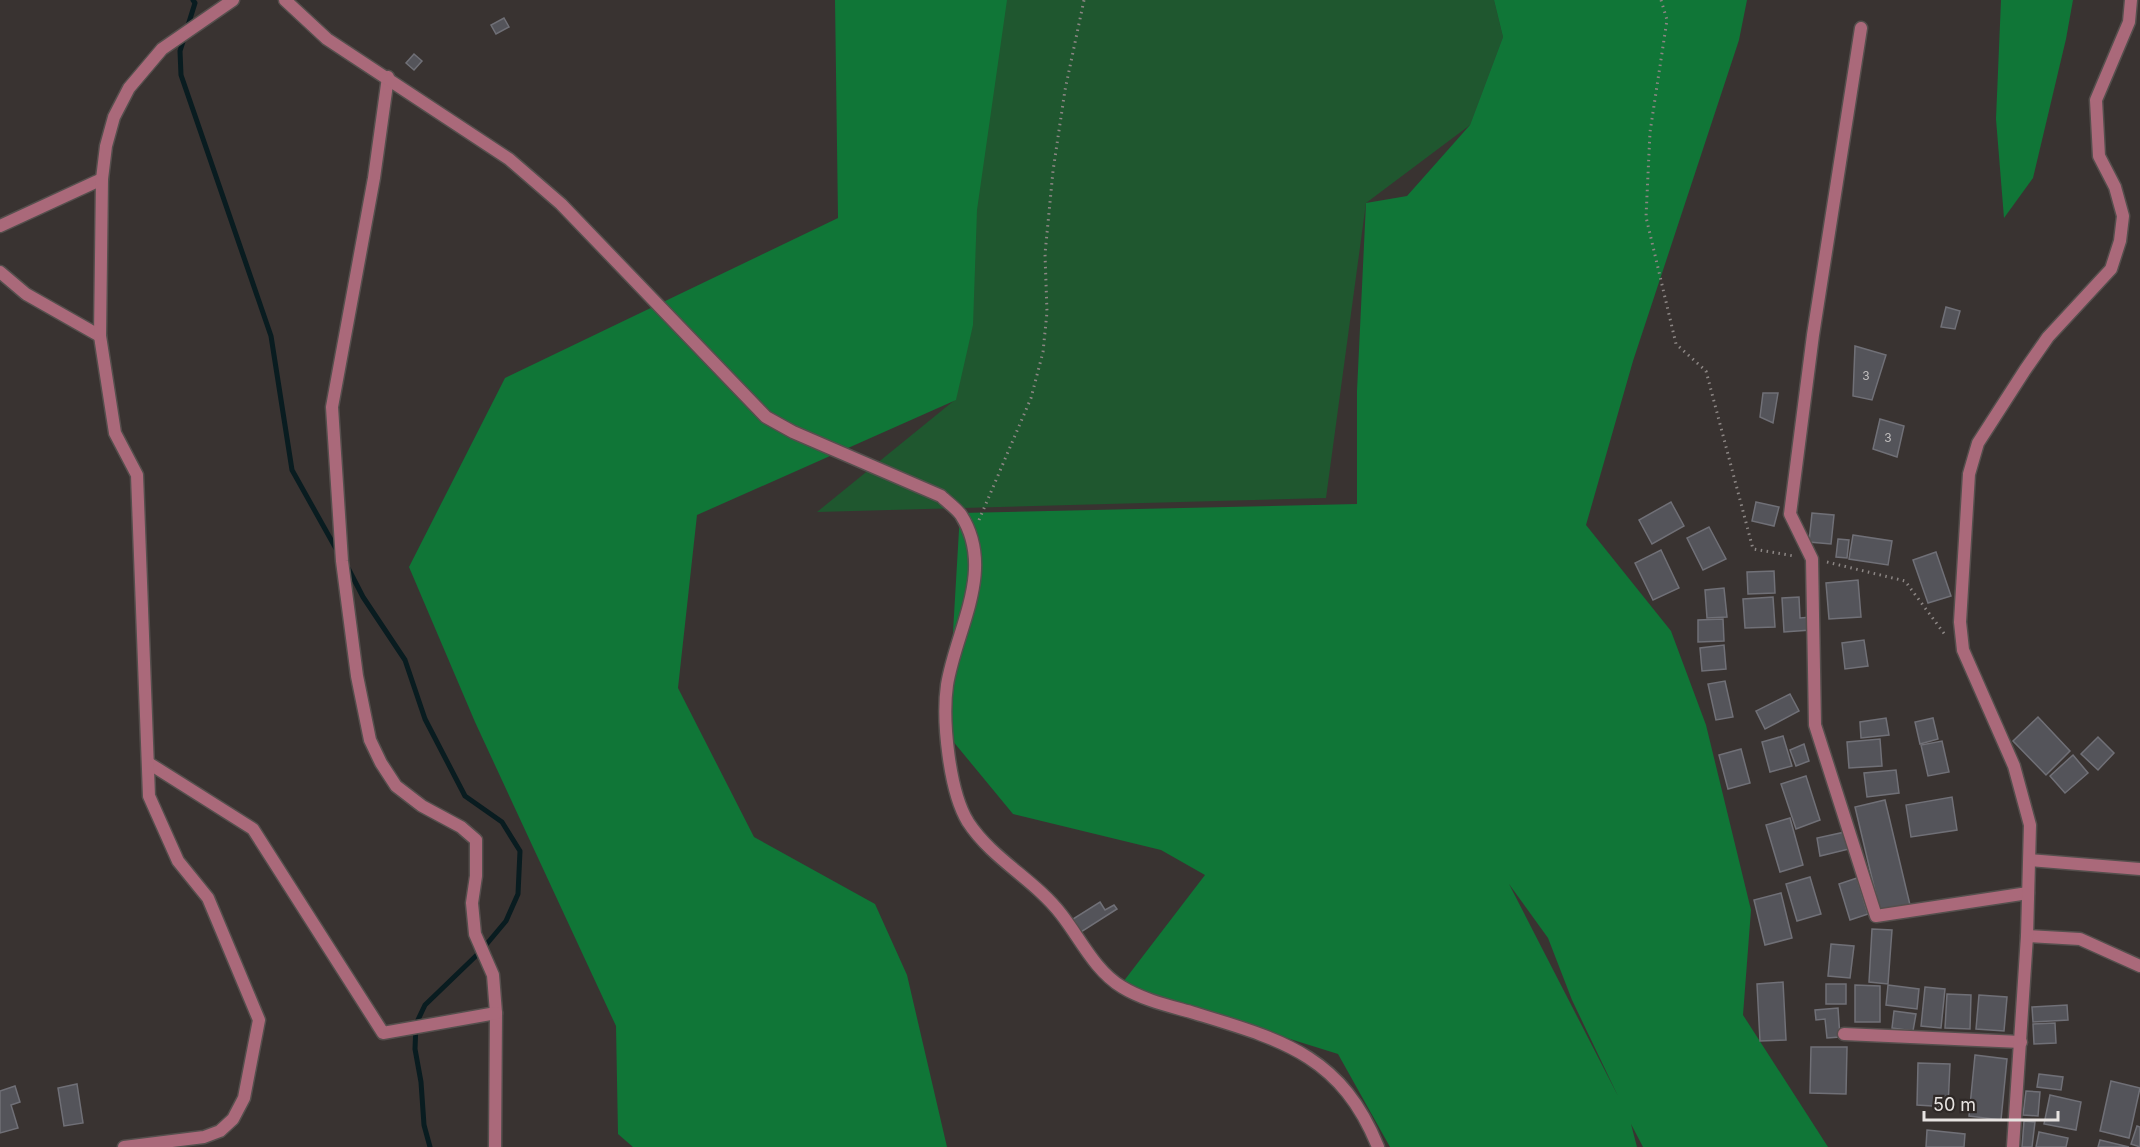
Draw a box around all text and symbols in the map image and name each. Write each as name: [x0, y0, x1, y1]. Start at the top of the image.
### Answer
house number: 3: [1862, 368, 1870, 383]
house number: 3: [1884, 430, 1892, 445]
scale bar: [1924, 1084, 2058, 1122]
text: 50 m: [1933, 1094, 1976, 1115]

